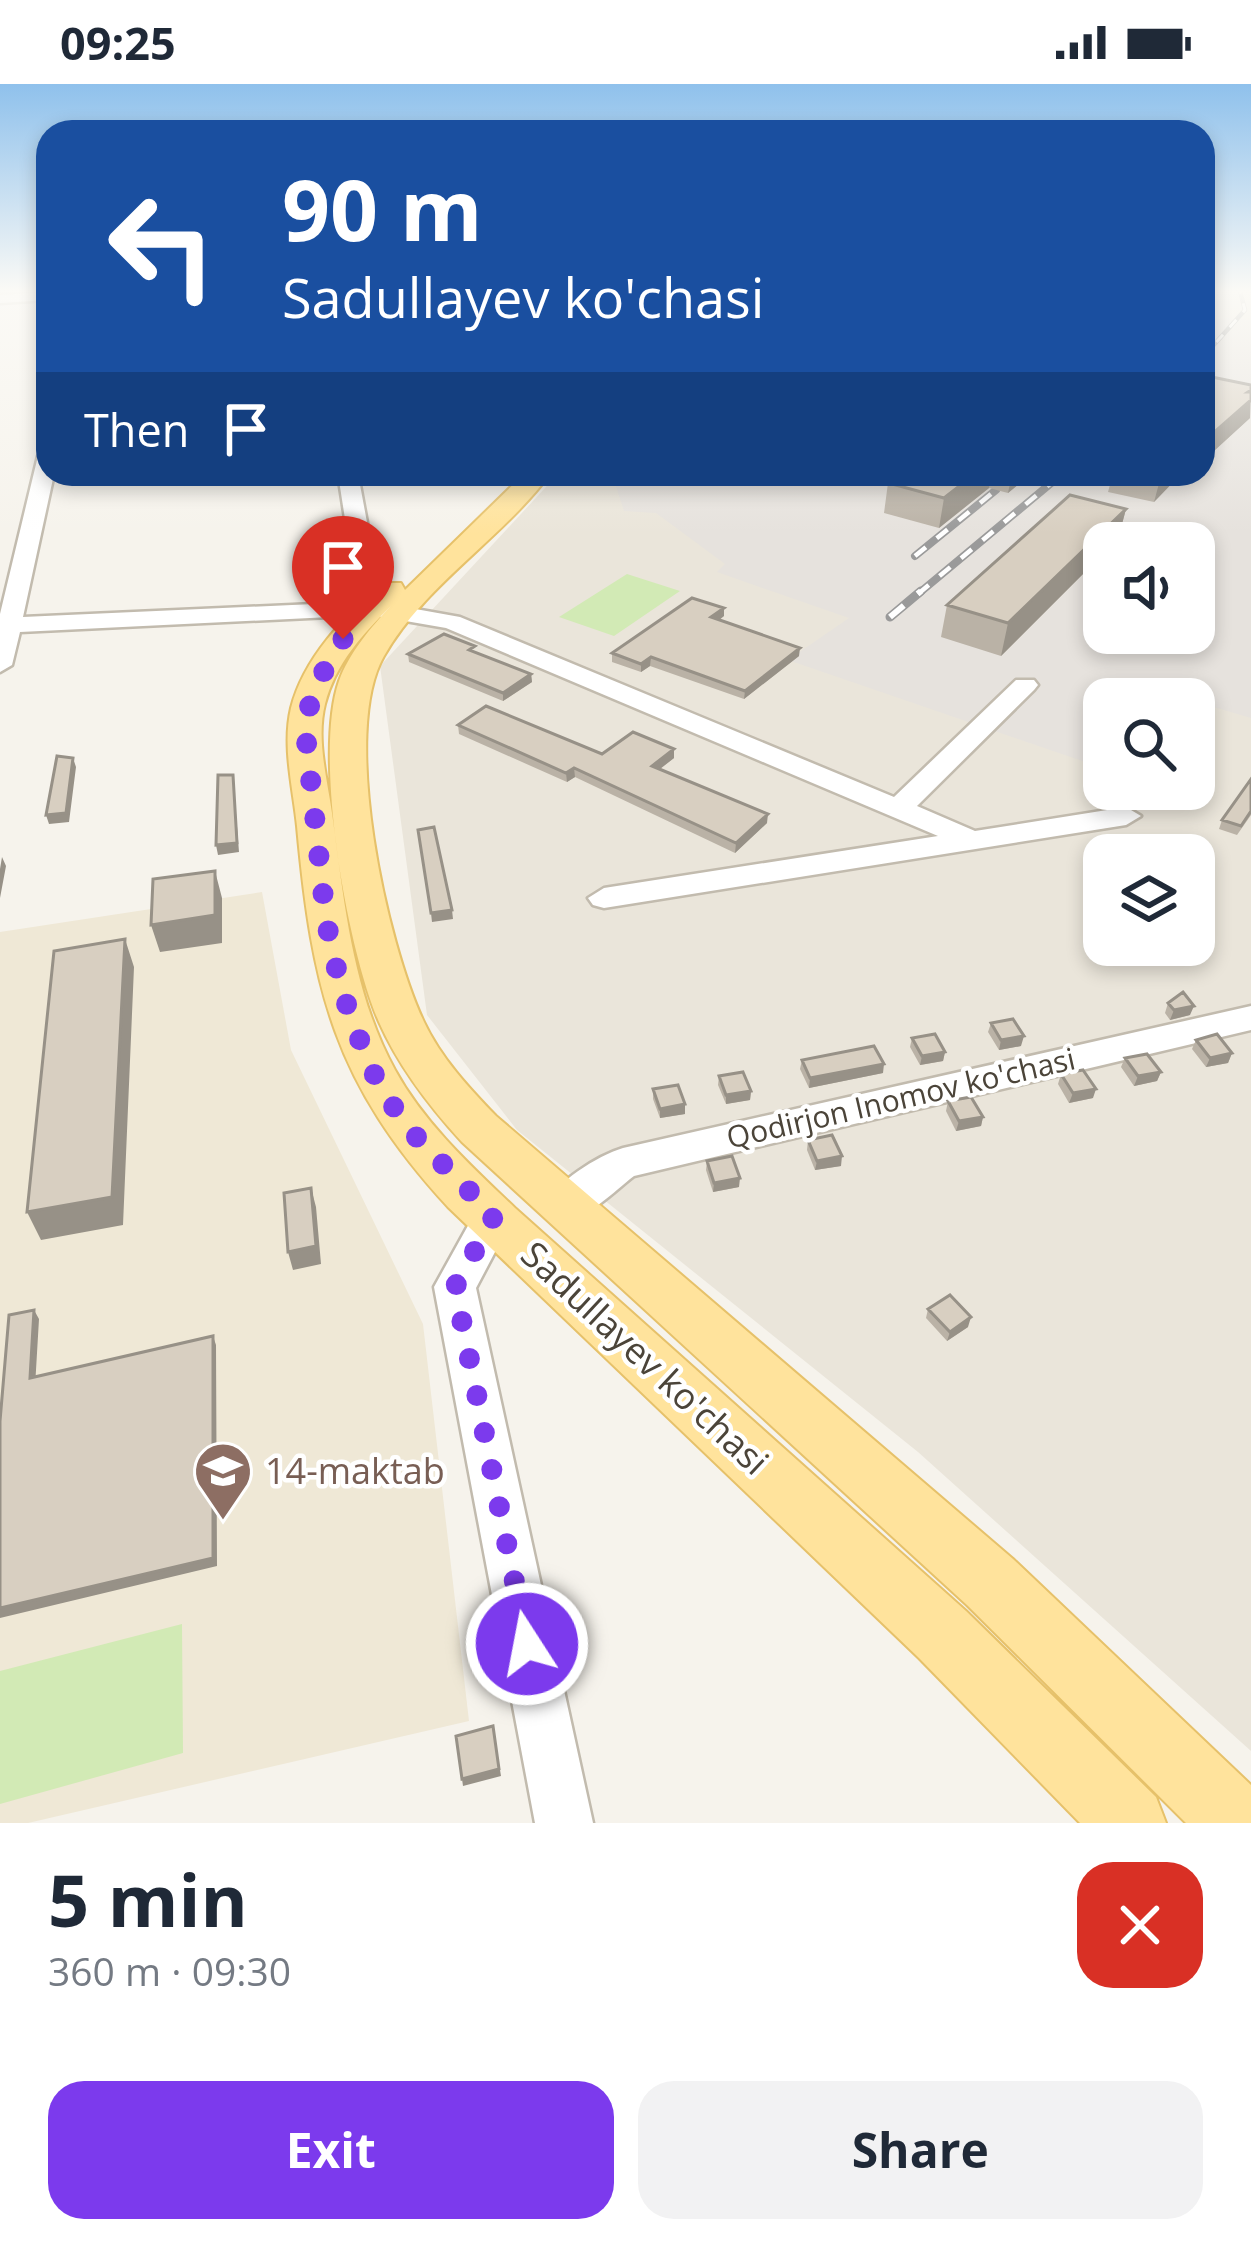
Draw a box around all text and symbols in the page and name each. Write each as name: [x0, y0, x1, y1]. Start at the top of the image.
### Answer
text: 09:25: [60, 12, 176, 73]
text: 90 m: [282, 151, 482, 266]
icon: left: [84, 168, 240, 324]
text: Sadullayev ko'chasi: [282, 260, 764, 334]
icon: arrive: [213, 396, 279, 462]
text: Then: [84, 399, 189, 460]
pin: [292, 516, 394, 639]
map controls: [1083, 522, 1215, 966]
button: sound: [1083, 522, 1215, 654]
icon: arrive: [310, 534, 376, 600]
button: search: [1083, 678, 1215, 810]
button: layers: [1083, 834, 1215, 966]
street label: Qodirjon Inomov ko'chasi: [722, 1037, 1079, 1158]
street label: Sadullayev ko'chasi: [511, 1230, 780, 1485]
school or university icon: 14-maktab: [192, 1440, 254, 1522]
place label: 14-maktab: [265, 1446, 445, 1495]
position arrow: [464, 1581, 590, 1707]
text: 5 min: [48, 1850, 248, 1948]
button: close: [1077, 1862, 1203, 1988]
text: 360 m · 09:30: [48, 1944, 291, 1997]
button: Exit: [48, 2081, 614, 2219]
button: Share: [638, 2081, 1203, 2219]

